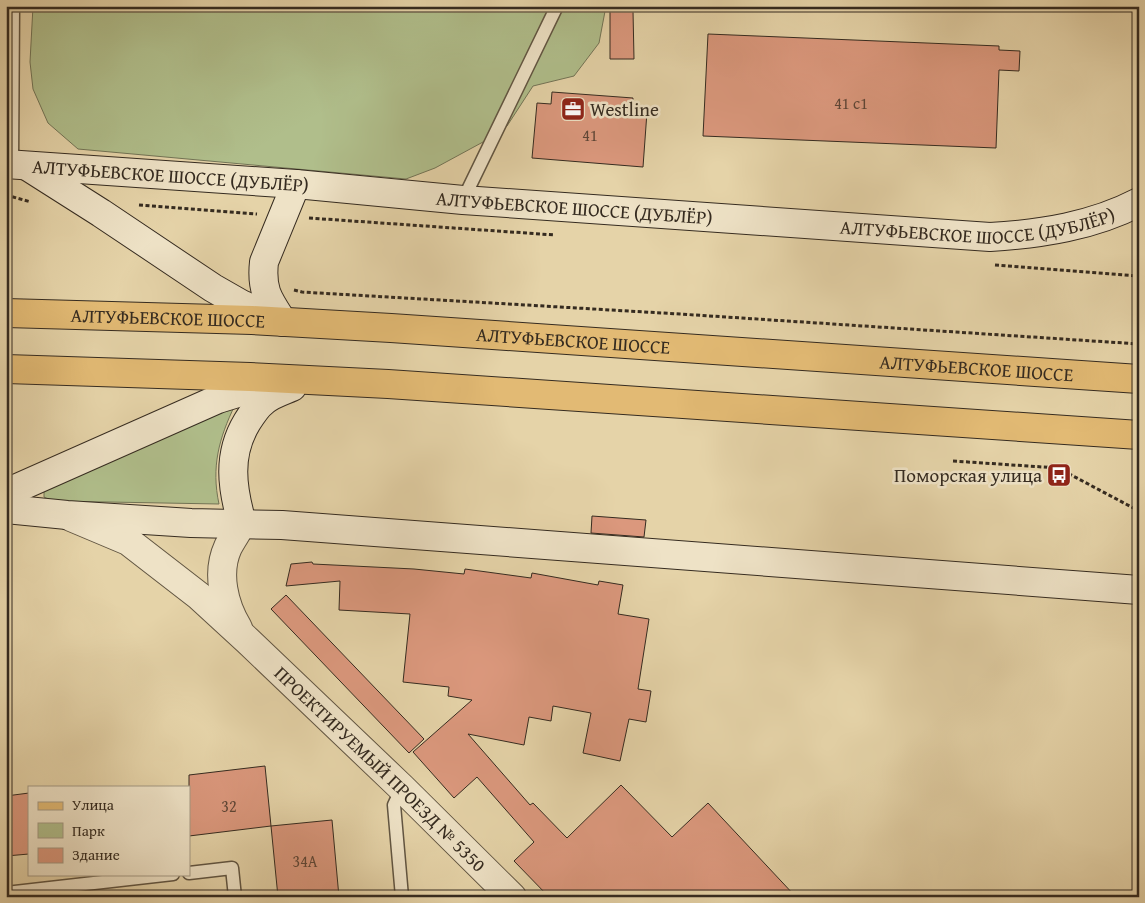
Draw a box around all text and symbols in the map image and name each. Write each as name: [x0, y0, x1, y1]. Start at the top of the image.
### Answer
house number: 41 с1: [834, 91, 868, 115]
place label: Westline: [590, 95, 659, 123]
office icon: Westline: [560, 96, 586, 122]
house number: 41: [582, 123, 598, 147]
street label: АЛТУФЬЕВСКОЕ ШОССЕ (ДУБЛЁР): [31, 152, 310, 199]
street label: АЛТУФЬЕВСКОЕ ШОССЕ (ДУБЛЁР): [435, 183, 713, 231]
street label: АЛТУФЬЕВСКОЕ ШОССЕ (ДУБЛЁР): [839, 200, 1119, 251]
street label: АЛТУФЬЕВСКОЕ ШОССЕ: [70, 301, 266, 335]
street label: АЛТУФЬЕВСКОЕ ШОССЕ: [475, 320, 671, 361]
street label: АЛТУФЬЕВСКОЕ ШОССЕ: [878, 347, 1075, 389]
place label: Поморская улица: [894, 461, 1042, 489]
bus stop icon: Поморская улица: [1046, 462, 1072, 488]
street label: ПРОЕКТИРУЕМЫЙ ПРОЕЗД № 5350: [268, 659, 493, 878]
legend: [28, 786, 190, 876]
text: Улица: [72, 794, 115, 815]
house number: 32: [221, 794, 237, 818]
text: Парк: [72, 820, 105, 841]
text: Здание: [72, 844, 120, 865]
house number: 34А: [292, 849, 318, 873]

